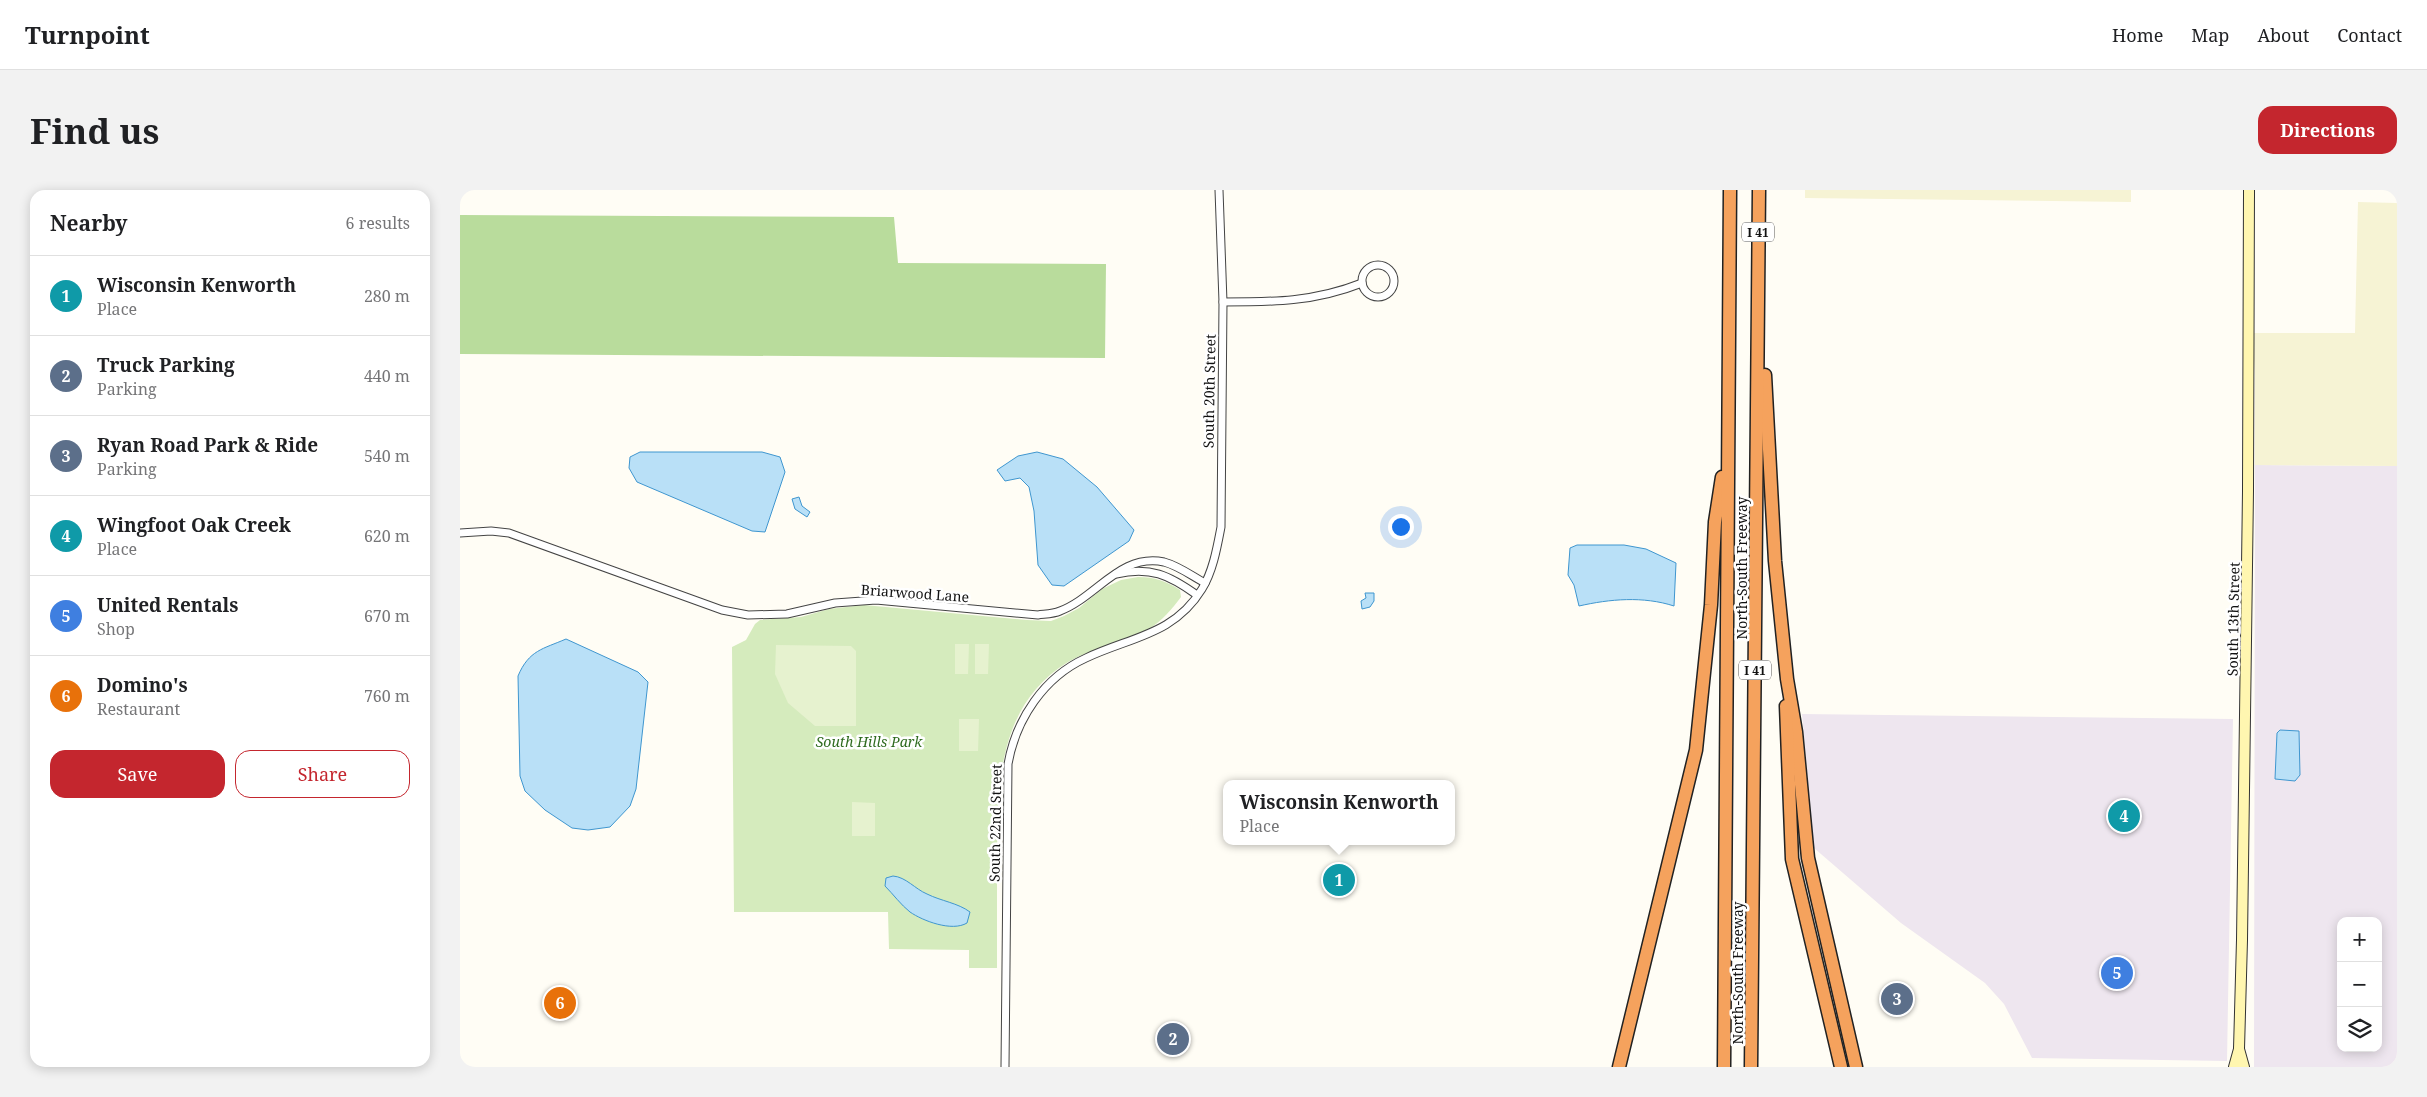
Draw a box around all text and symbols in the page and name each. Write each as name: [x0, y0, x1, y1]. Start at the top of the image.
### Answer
text: Turnpoint: [25, 18, 150, 51]
text: Home: [2112, 23, 2163, 47]
text: Map: [2191, 23, 2229, 47]
text: About: [2257, 23, 2309, 47]
text: Contact: [2337, 23, 2402, 47]
button: Directions: [2258, 106, 2397, 154]
text: Find us: [30, 107, 159, 154]
text: Nearby: [50, 209, 128, 237]
text: 6 results: [346, 212, 410, 234]
road number: I 41: [1742, 222, 1774, 242]
text: Wisconsin Kenworth: [97, 272, 296, 298]
text: 1: [61, 285, 71, 307]
text: 280 m: [364, 285, 410, 307]
text: Place: [97, 298, 137, 320]
street label: South 20th Street: [1199, 334, 1219, 448]
text: Truck Parking: [97, 352, 235, 378]
text: 2: [61, 365, 71, 387]
text: 440 m: [364, 365, 410, 387]
text: Parking: [97, 378, 157, 400]
text: Ryan Road Park & Ride: [97, 432, 318, 458]
text: 3: [61, 445, 71, 467]
text: 540 m: [364, 445, 410, 467]
text: Parking: [97, 458, 157, 480]
street label: North-South Freeway: [1732, 496, 1751, 639]
text: Wingfoot Oak Creek: [97, 512, 291, 538]
your location: [1388, 514, 1414, 540]
text: 4: [61, 525, 71, 547]
text: 620 m: [364, 525, 410, 547]
text: Place: [97, 538, 137, 560]
street label: South 13th Street: [2223, 562, 2243, 676]
street label: Briarwood Lane: [860, 580, 970, 606]
text: United Rentals: [97, 592, 238, 618]
text: 5: [61, 605, 71, 627]
text: 670 m: [364, 605, 410, 627]
text: Shop: [97, 618, 135, 640]
road number: I 41: [1739, 660, 1771, 680]
text: Domino's: [97, 672, 188, 698]
text: 6: [61, 685, 71, 707]
text: 760 m: [364, 685, 410, 707]
text: Restaurant: [97, 698, 180, 720]
park label: South Hills Park: [816, 732, 923, 751]
button: Save: [50, 750, 225, 798]
button: Share: [235, 750, 410, 798]
street label: South 22nd Street: [984, 764, 1006, 882]
popup: [1223, 780, 1455, 845]
text: Wisconsin Kenworth: [1239, 789, 1439, 815]
pin: 4: [2108, 797, 2140, 835]
text: Place: [1239, 815, 1279, 837]
pin: 1: [1323, 861, 1355, 899]
street label: North-South Freeway: [1728, 901, 1747, 1044]
map controls: [2337, 917, 2382, 1052]
button: +: [2337, 917, 2382, 962]
pin: 5: [2101, 954, 2133, 992]
button: −: [2337, 962, 2382, 1007]
pin: 3: [1881, 980, 1913, 1018]
pin: 6: [544, 984, 576, 1022]
button: layers: [2337, 1007, 2382, 1052]
pin: 2: [1157, 1020, 1189, 1058]

